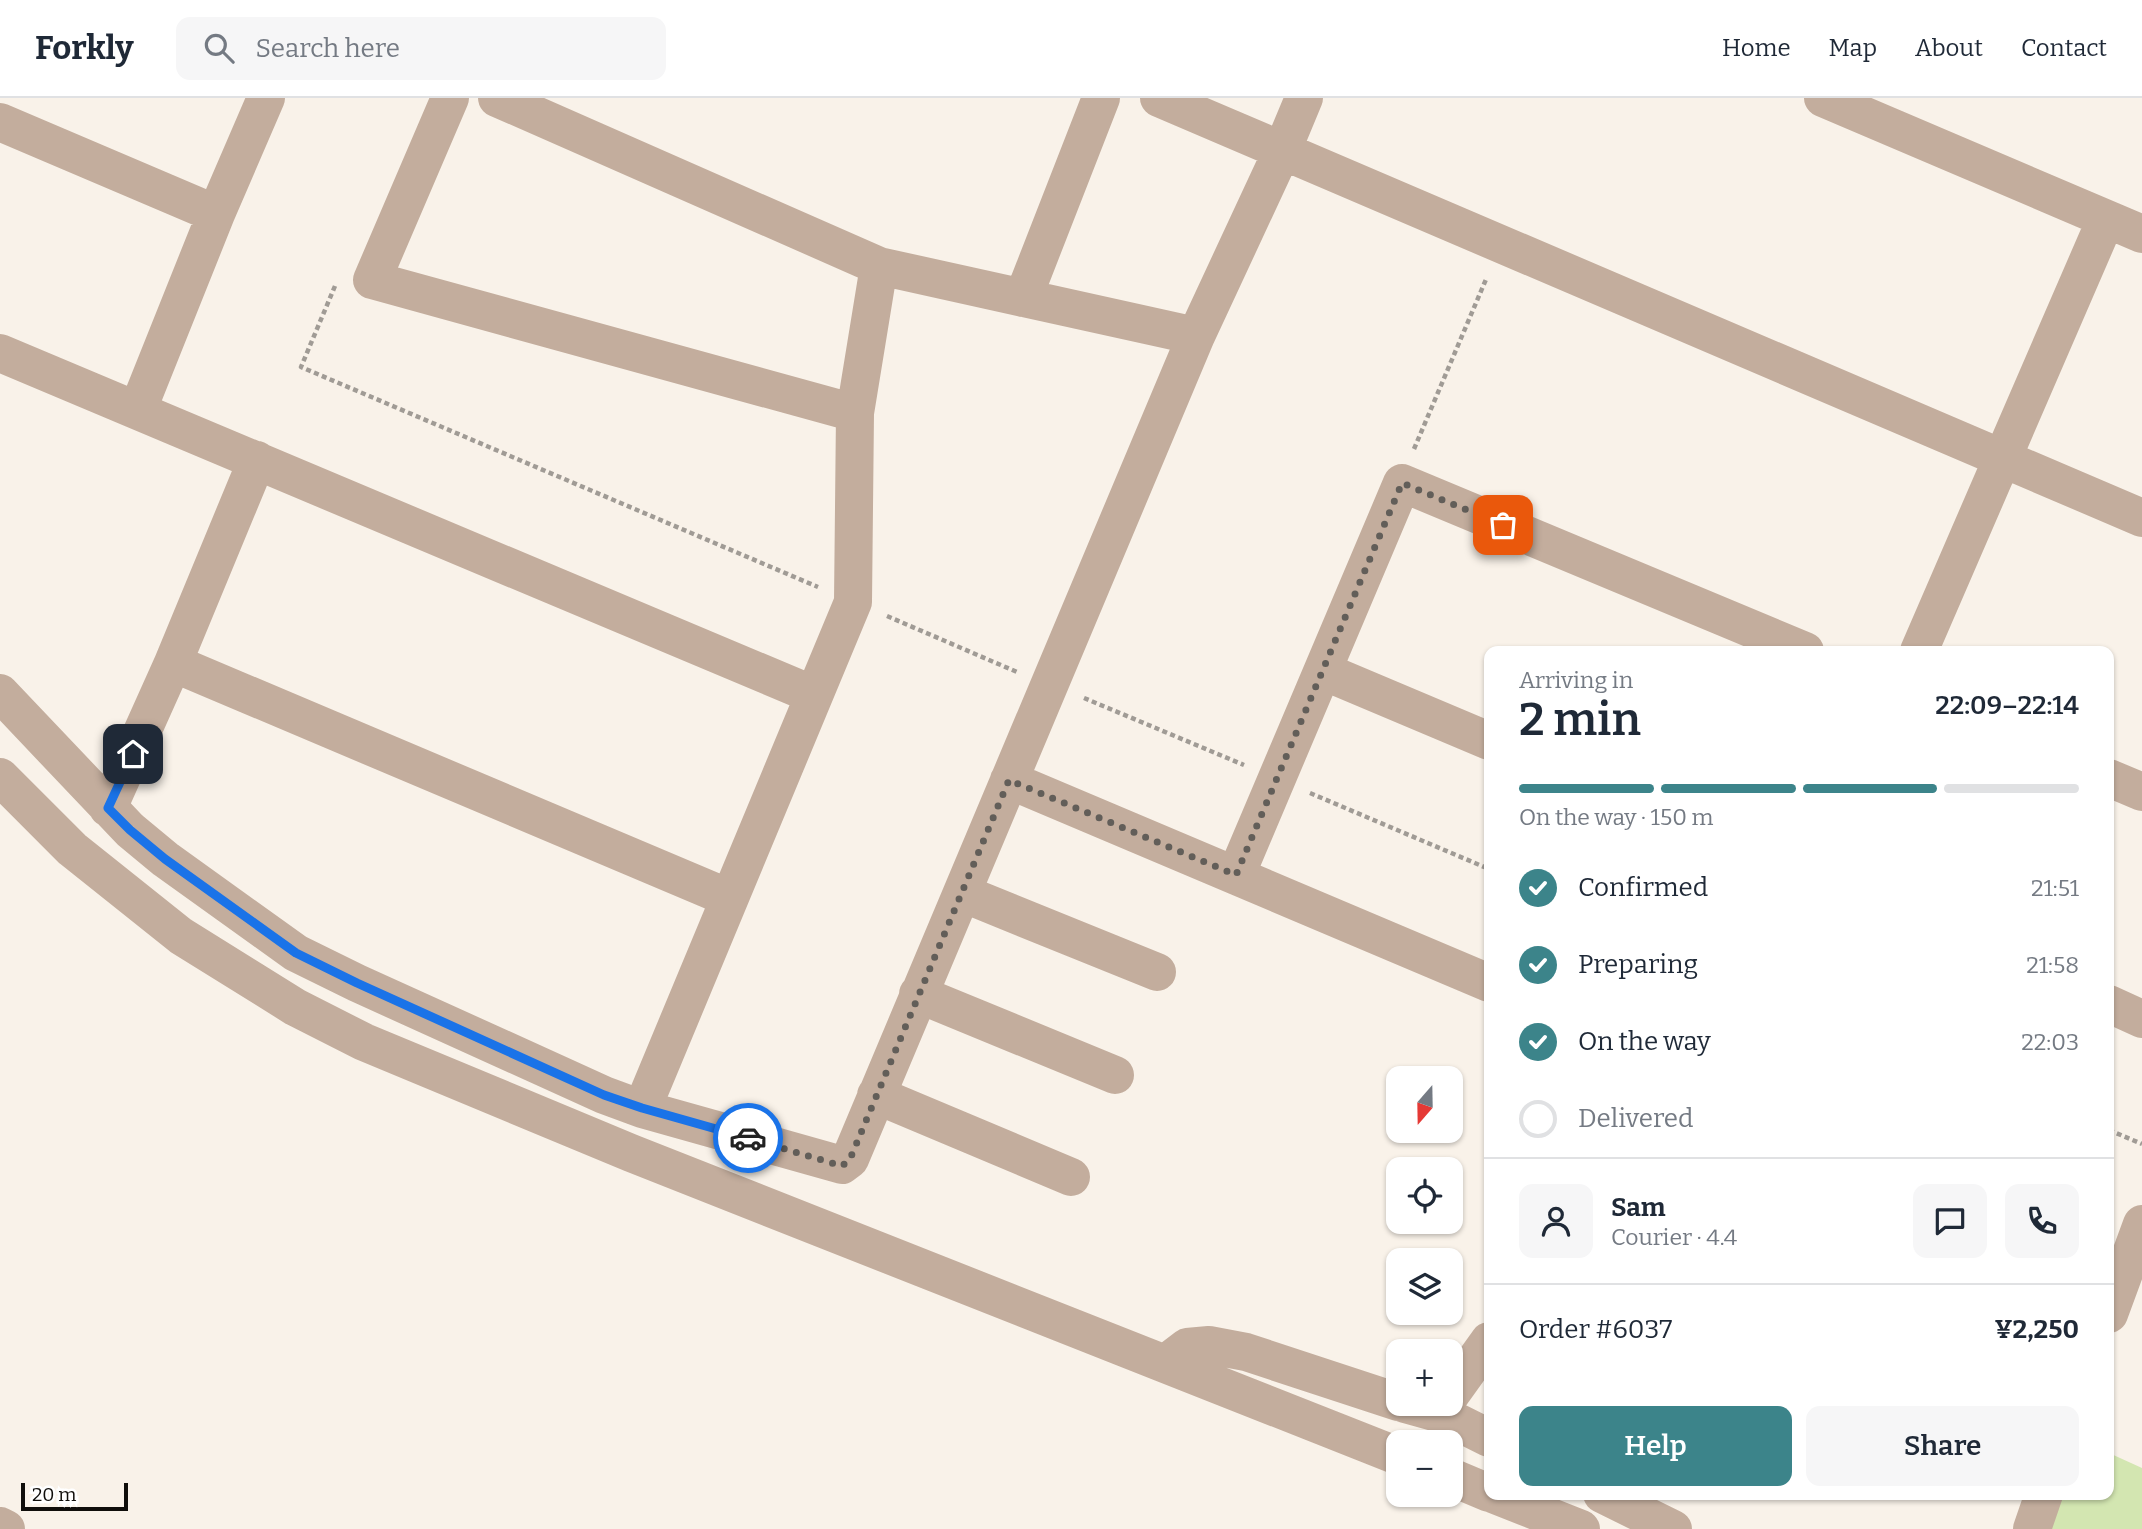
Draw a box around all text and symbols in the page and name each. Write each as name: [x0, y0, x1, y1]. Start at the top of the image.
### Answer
search box: [176, 17, 666, 80]
text: Forkly: [35, 28, 134, 68]
icon: search: [200, 29, 238, 67]
text: Search here: [256, 33, 400, 64]
text: Home: [1722, 34, 1791, 62]
text: Map: [1829, 34, 1877, 62]
text: About: [1915, 34, 1983, 62]
text: Contact: [2021, 34, 2107, 62]
pin: [1473, 495, 1533, 555]
icon: bag: [1484, 506, 1522, 544]
text: Arriving in: [1519, 666, 1633, 694]
text: 22:09–22:14: [1935, 690, 2079, 721]
text: 2 min: [1519, 692, 1641, 747]
pin: [103, 724, 163, 784]
icon: home: [114, 735, 152, 773]
text: On the way · 150 m: [1519, 803, 1713, 831]
icon: check: [1519, 869, 1557, 907]
text: Confirmed: [1578, 872, 1708, 903]
text: 21:51: [2031, 874, 2079, 902]
icon: check: [1519, 946, 1557, 984]
text: Preparing: [1578, 949, 1698, 980]
text: 21:58: [2026, 951, 2079, 979]
icon: check: [1519, 1023, 1557, 1061]
text: On the way: [1578, 1026, 1711, 1057]
text: 22:03: [2021, 1028, 2079, 1056]
north arrow: [1386, 1066, 1463, 1143]
map controls: [1386, 1066, 1463, 1507]
courier: [713, 1103, 783, 1173]
text: Delivered: [1578, 1103, 1693, 1134]
icon: car: [729, 1119, 767, 1157]
button: locate: [1386, 1157, 1463, 1234]
button: person: [1519, 1184, 1593, 1258]
button: chat: [1913, 1184, 1987, 1258]
button: phone: [2005, 1184, 2079, 1258]
text: Sam: [1611, 1192, 1666, 1223]
text: Courier · 4.4: [1611, 1223, 1737, 1251]
button: layers: [1386, 1248, 1463, 1325]
text: Order #6037: [1519, 1314, 1672, 1345]
text: ¥2,250: [1994, 1314, 2079, 1345]
button: +: [1386, 1339, 1463, 1416]
button: Help: [1519, 1406, 1792, 1486]
button: Share: [1806, 1406, 2079, 1486]
button: −: [1386, 1430, 1463, 1507]
scale bar: [21, 1480, 128, 1512]
text: 20 m: [32, 1483, 76, 1506]

